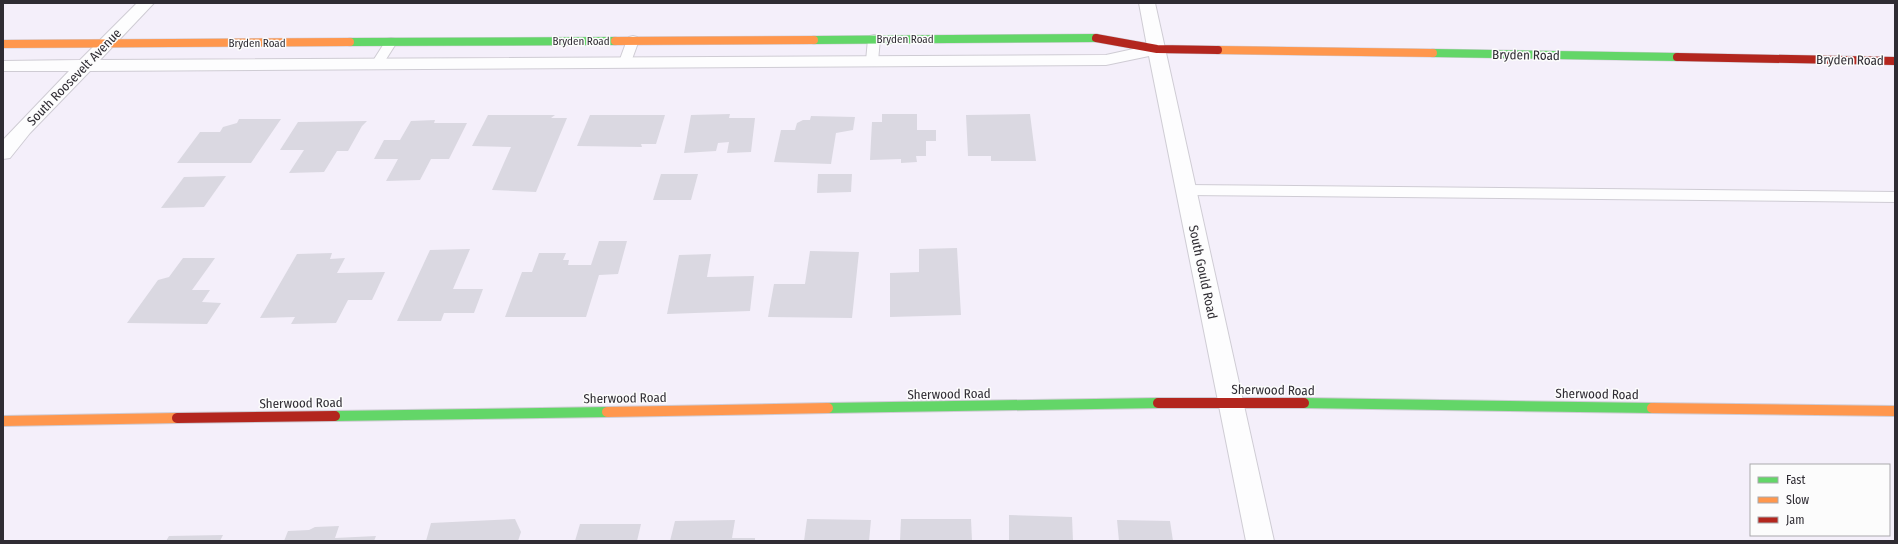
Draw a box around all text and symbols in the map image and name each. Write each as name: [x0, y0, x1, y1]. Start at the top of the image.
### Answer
street label: South Roosevelt Avenue: [24, 26, 124, 128]
street label: Bryden Road: [876, 33, 934, 46]
street label: Bryden Road: [552, 35, 610, 48]
street label: Bryden Road: [228, 37, 286, 50]
street label: Bryden Road: [1492, 47, 1560, 63]
street label: Bryden Road: [1816, 52, 1884, 68]
street label: South Gould Road: [1186, 224, 1220, 320]
street label: Sherwood Road: [1231, 382, 1315, 398]
street label: Sherwood Road: [907, 386, 991, 402]
street label: Sherwood Road: [1555, 386, 1639, 402]
street label: Sherwood Road: [583, 390, 667, 406]
street label: Sherwood Road: [259, 395, 343, 411]
legend: [1750, 464, 1890, 536]
text: Fast: [1786, 473, 1805, 487]
text: Slow: [1786, 493, 1809, 507]
text: Jam: [1786, 513, 1804, 527]

